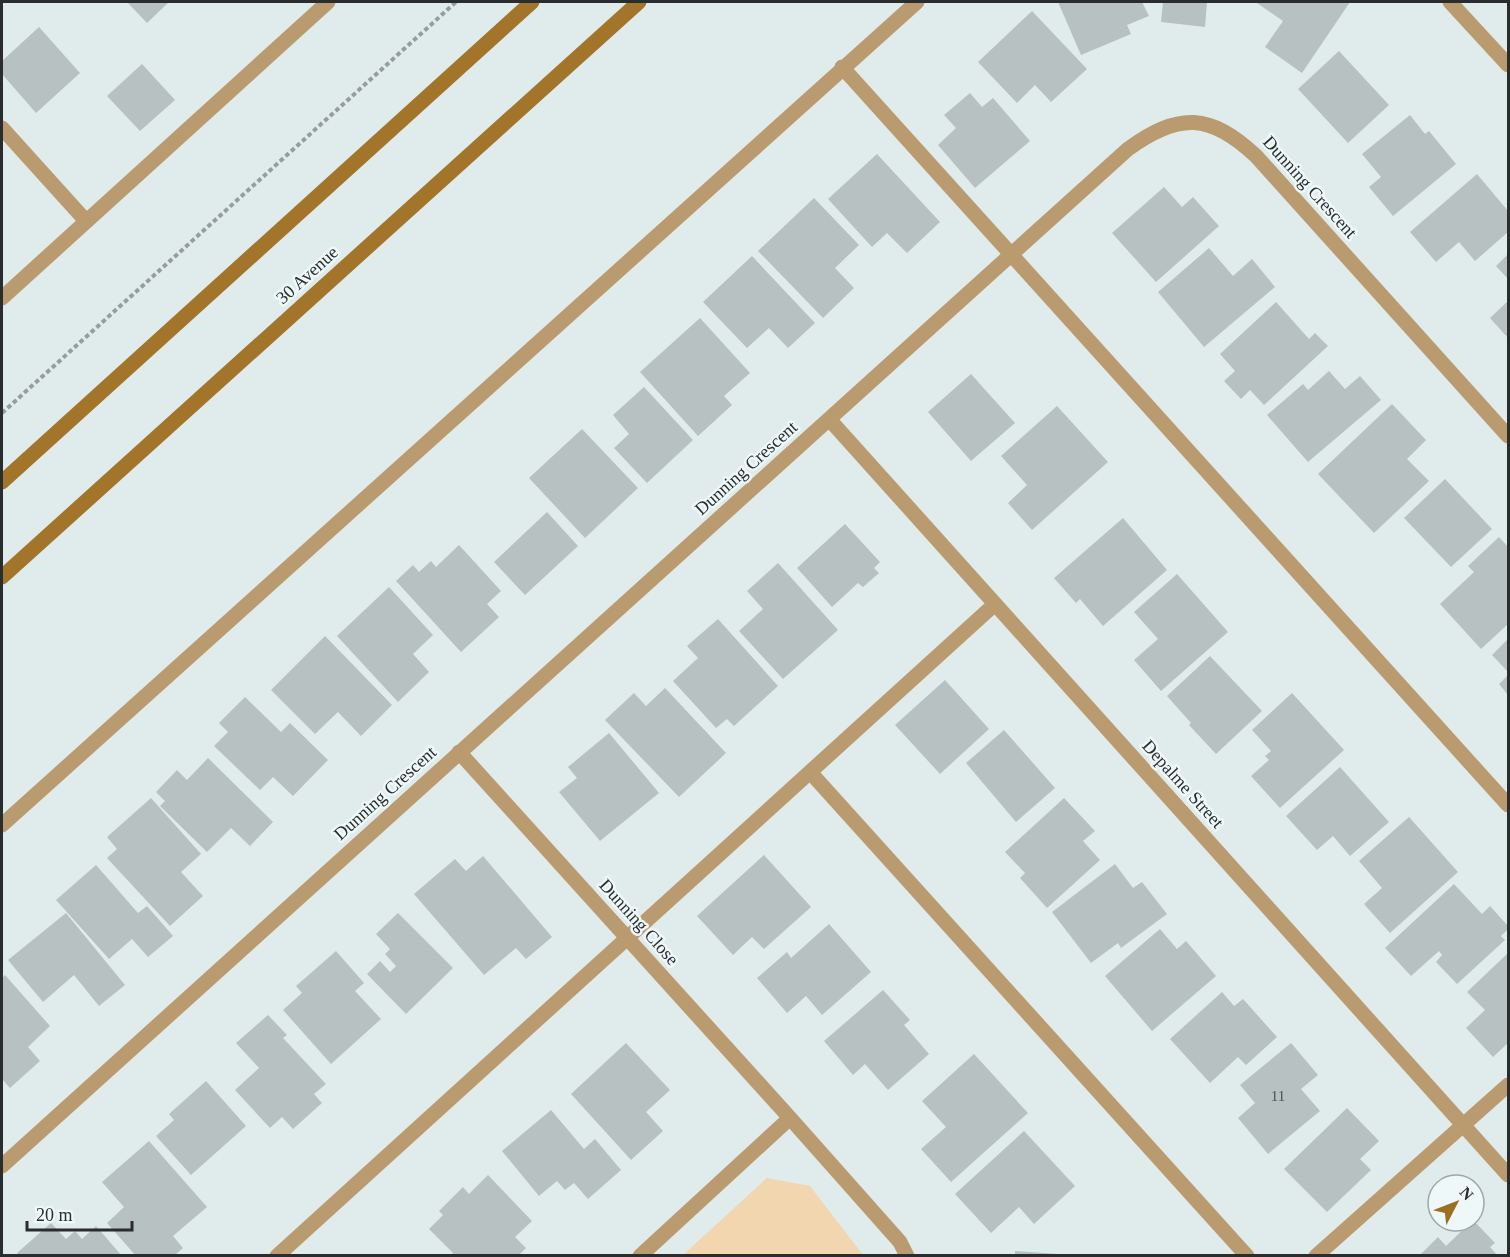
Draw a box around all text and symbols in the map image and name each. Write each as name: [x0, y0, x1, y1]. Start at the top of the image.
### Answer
street label: Dunning Crescent: [1259, 132, 1361, 242]
street label: 30 Avenue: [272, 242, 342, 308]
street label: Dunning Crescent: [691, 417, 801, 519]
street label: Depalme Street: [1138, 736, 1228, 832]
street label: Dunning Crescent: [330, 742, 440, 844]
street label: Dunning Close: [595, 875, 683, 969]
house number: 11: [1271, 1088, 1285, 1104]
north arrow: [1426, 1173, 1486, 1233]
text: N: [1457, 1183, 1477, 1204]
scale bar: [27, 1194, 132, 1232]
text: 20 m: [36, 1205, 73, 1225]

